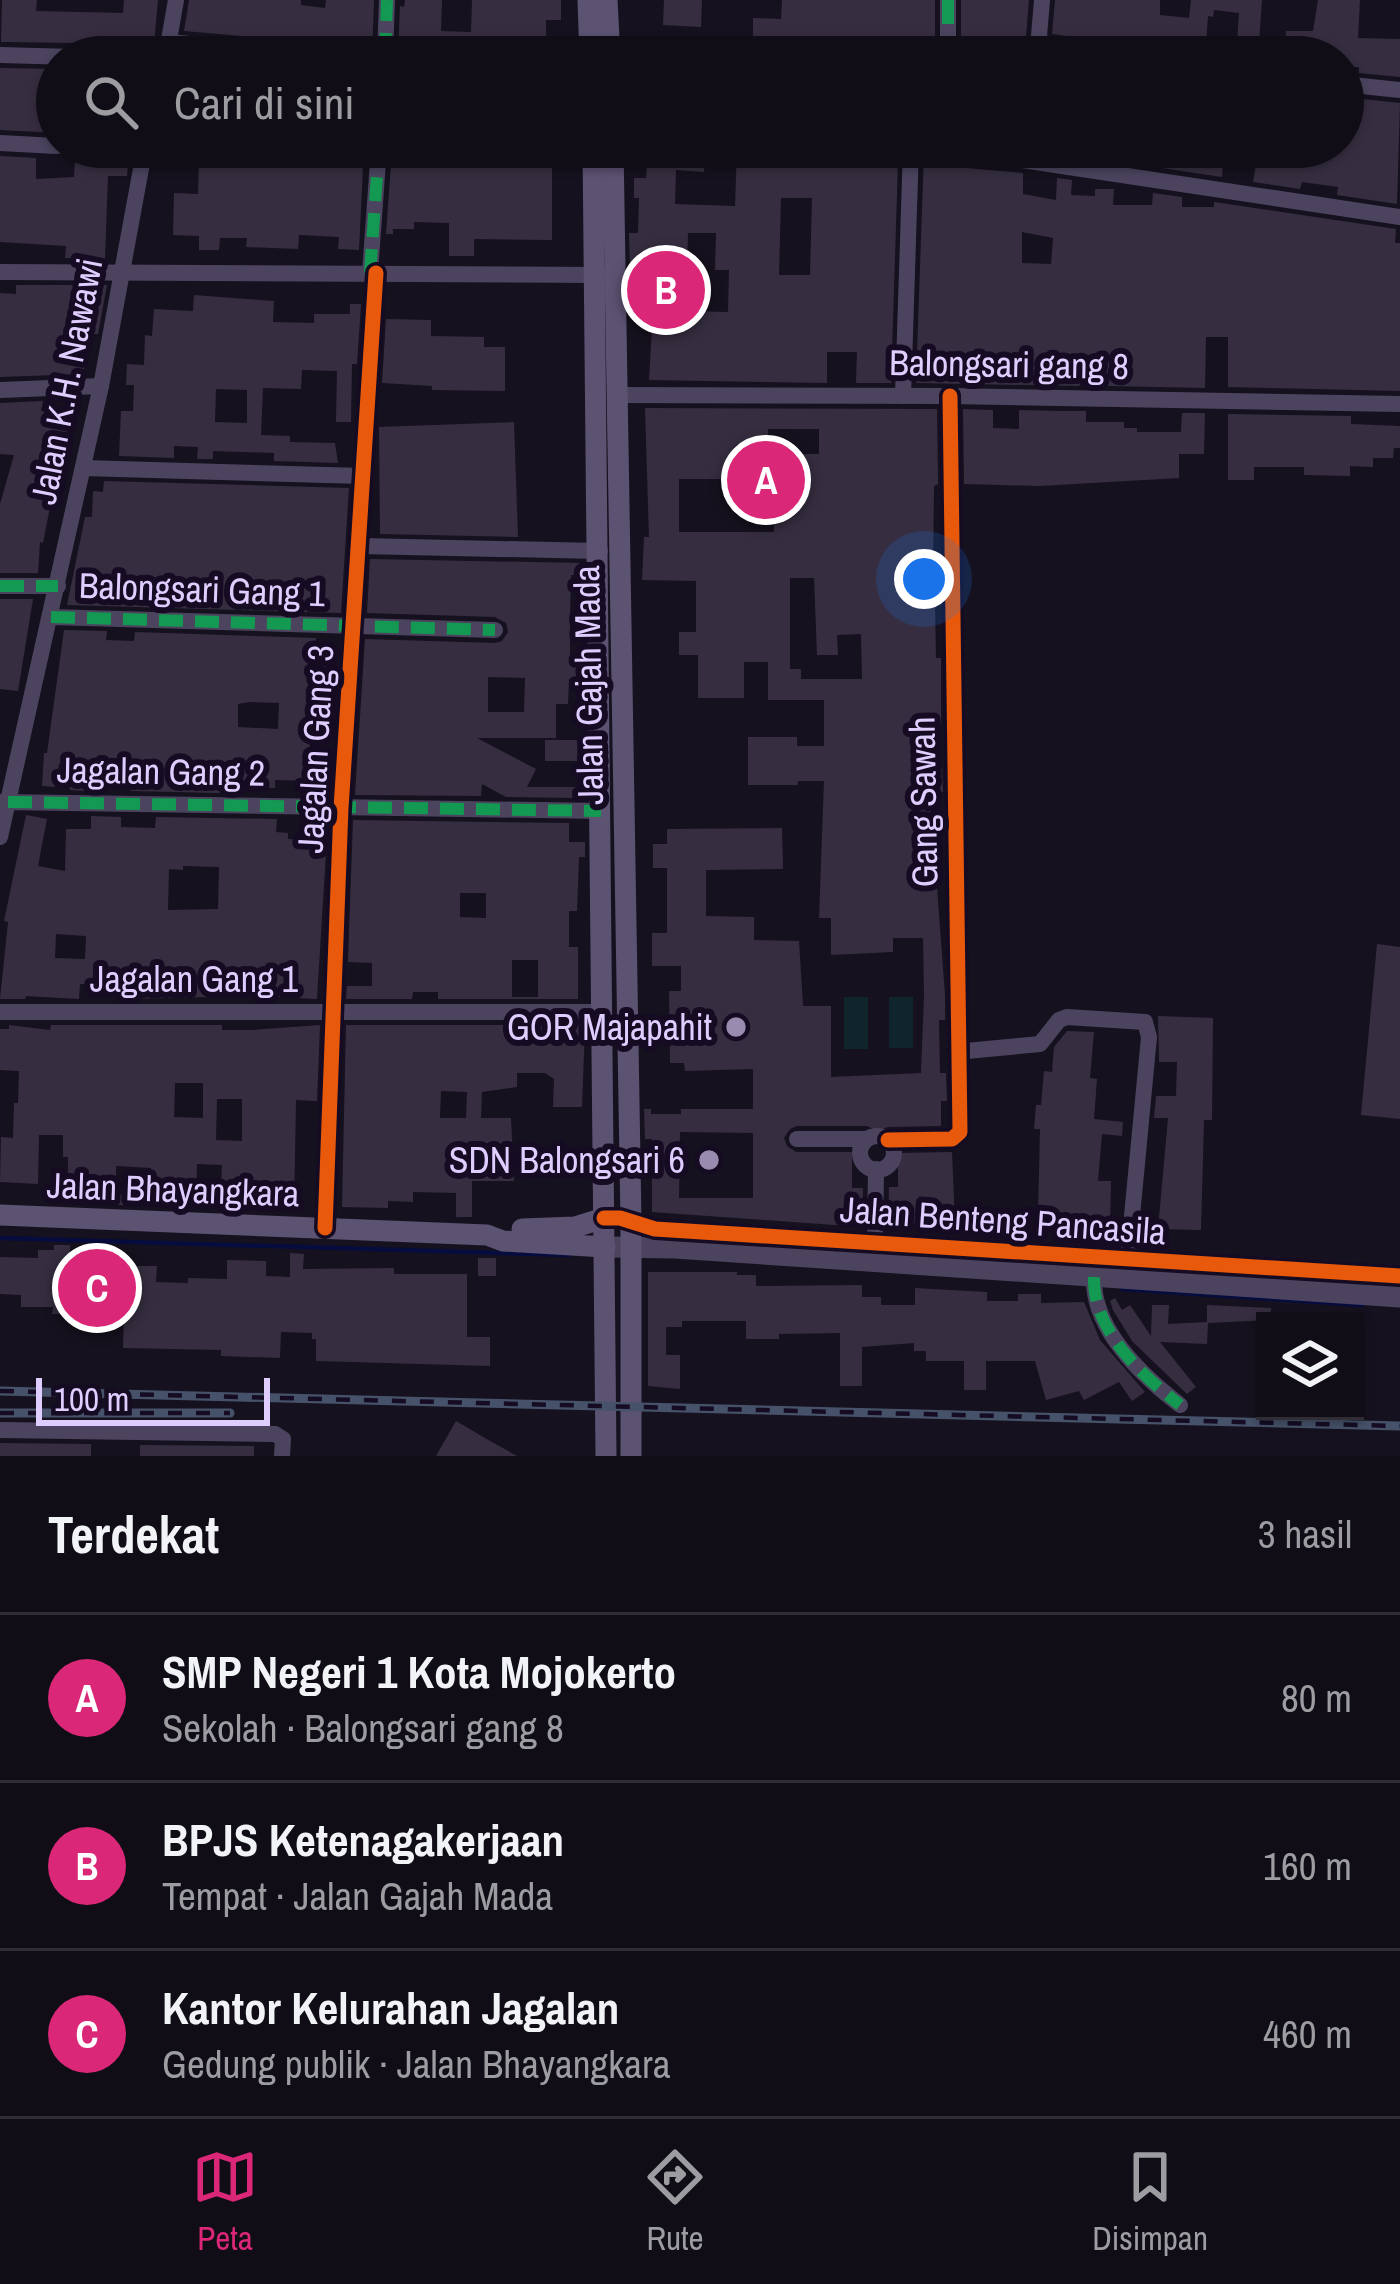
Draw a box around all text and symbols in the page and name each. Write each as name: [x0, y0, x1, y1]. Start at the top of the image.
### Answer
search box: [36, 36, 1364, 168]
icon: search: [78, 69, 144, 135]
text: Cari di sini: [174, 72, 355, 133]
pin: B: [627, 245, 705, 335]
street label: Jalan K.H. Nawawi: [19, 254, 113, 508]
street label: Balongsari gang 8: [889, 338, 1129, 390]
pin: A: [727, 435, 805, 525]
your location: [894, 549, 954, 609]
street label: Balongsari Gang 1: [78, 561, 326, 617]
street label: Jalan Gajah Mada: [562, 565, 614, 805]
street label: Jagalan Gang 3: [286, 644, 344, 854]
street label: Gang Sawah: [898, 716, 948, 888]
street label: Jagalan Gang 2: [56, 745, 266, 797]
street label: Jagalan Gang 1: [90, 955, 299, 1003]
place label: GOR Majapahit: [507, 1003, 712, 1051]
marker: GOR Majapahit: [723, 1014, 749, 1040]
place label: SDN Balongsari 6: [449, 1136, 685, 1184]
marker: SDN Balongsari 6: [696, 1147, 722, 1173]
street label: Jalan Bhayangkara: [46, 1161, 300, 1217]
street label: Jalan Benteng Pancasila: [838, 1185, 1168, 1255]
pin: C: [58, 1243, 136, 1333]
map controls: [1256, 1312, 1364, 1420]
button: layers: [1256, 1312, 1364, 1420]
scale bar: [36, 1372, 270, 1425]
text: 100 m: [54, 1377, 129, 1421]
text: Terdekat: [48, 1500, 219, 1569]
text: 3 hasil: [1258, 1508, 1352, 1560]
text: SMP Negeri 1 Kota Mojokerto: [162, 1641, 676, 1702]
text: A: [75, 1672, 99, 1724]
text: 80 m: [1281, 1672, 1352, 1724]
text: Sekolah · Balongsari gang 8: [162, 1702, 564, 1754]
text: BPJS Ketenagakerjaan: [162, 1809, 564, 1870]
text: B: [75, 1840, 99, 1892]
text: 160 m: [1263, 1840, 1352, 1892]
text: Tempat · Jalan Gajah Mada: [162, 1870, 553, 1922]
text: Kantor Kelurahan Jagalan: [162, 1977, 619, 2038]
text: C: [75, 2008, 99, 2060]
text: 460 m: [1263, 2008, 1352, 2060]
text: Gedung publik · Jalan Bhayangkara: [162, 2038, 670, 2090]
tab: Peta: [192, 2144, 258, 2260]
tab: Rute: [642, 2144, 708, 2260]
tab: Disimpan: [1092, 2144, 1208, 2260]

